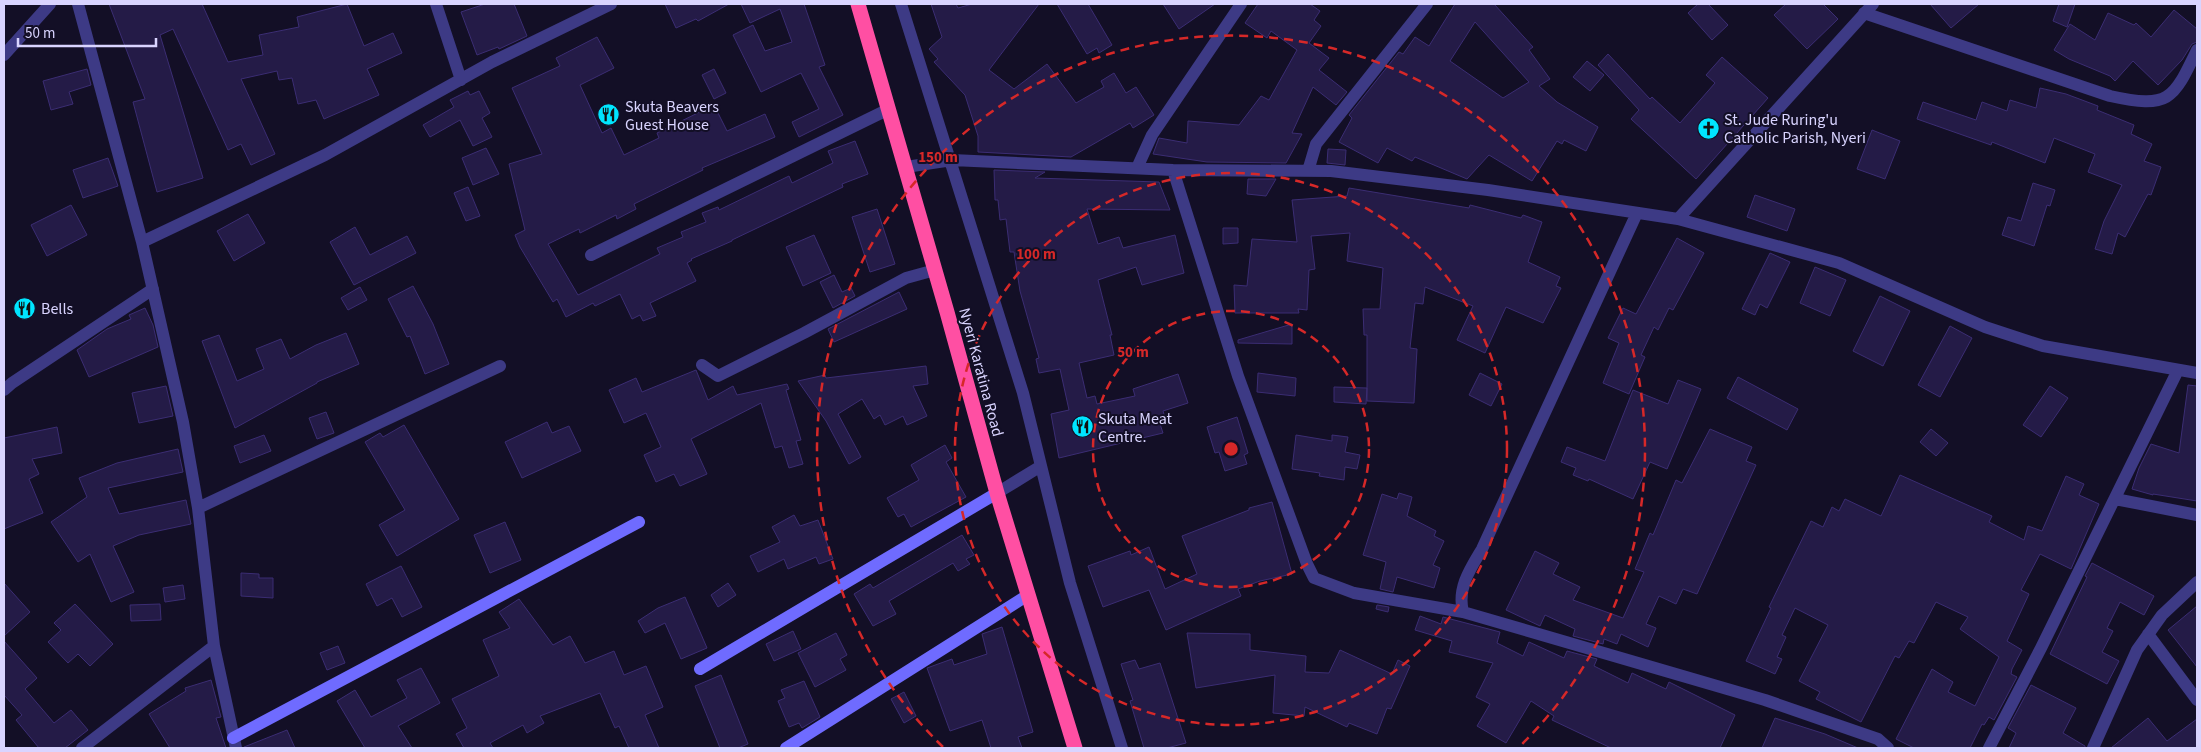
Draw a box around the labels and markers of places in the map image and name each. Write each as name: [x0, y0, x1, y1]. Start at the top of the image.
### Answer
place label: Skuta Beavers Guest House: [625, 96, 719, 136]
restaurant icon: Skuta Beavers Guest House: [597, 103, 621, 127]
place label: St. Jude Ruring'u Catholic Parish, Nyeri: [1724, 109, 1866, 149]
church icon: St. Jude Ruring'u Catholic Parish, Nyeri: [1696, 116, 1720, 140]
restaurant icon: Bells: [13, 296, 37, 320]
place label: Bells: [41, 298, 74, 320]
place label: Skuta Meat Centre.: [1098, 408, 1172, 448]
restaurant icon: Skuta Meat Centre.: [1070, 415, 1094, 439]
centre of rings: [1222, 440, 1240, 458]

